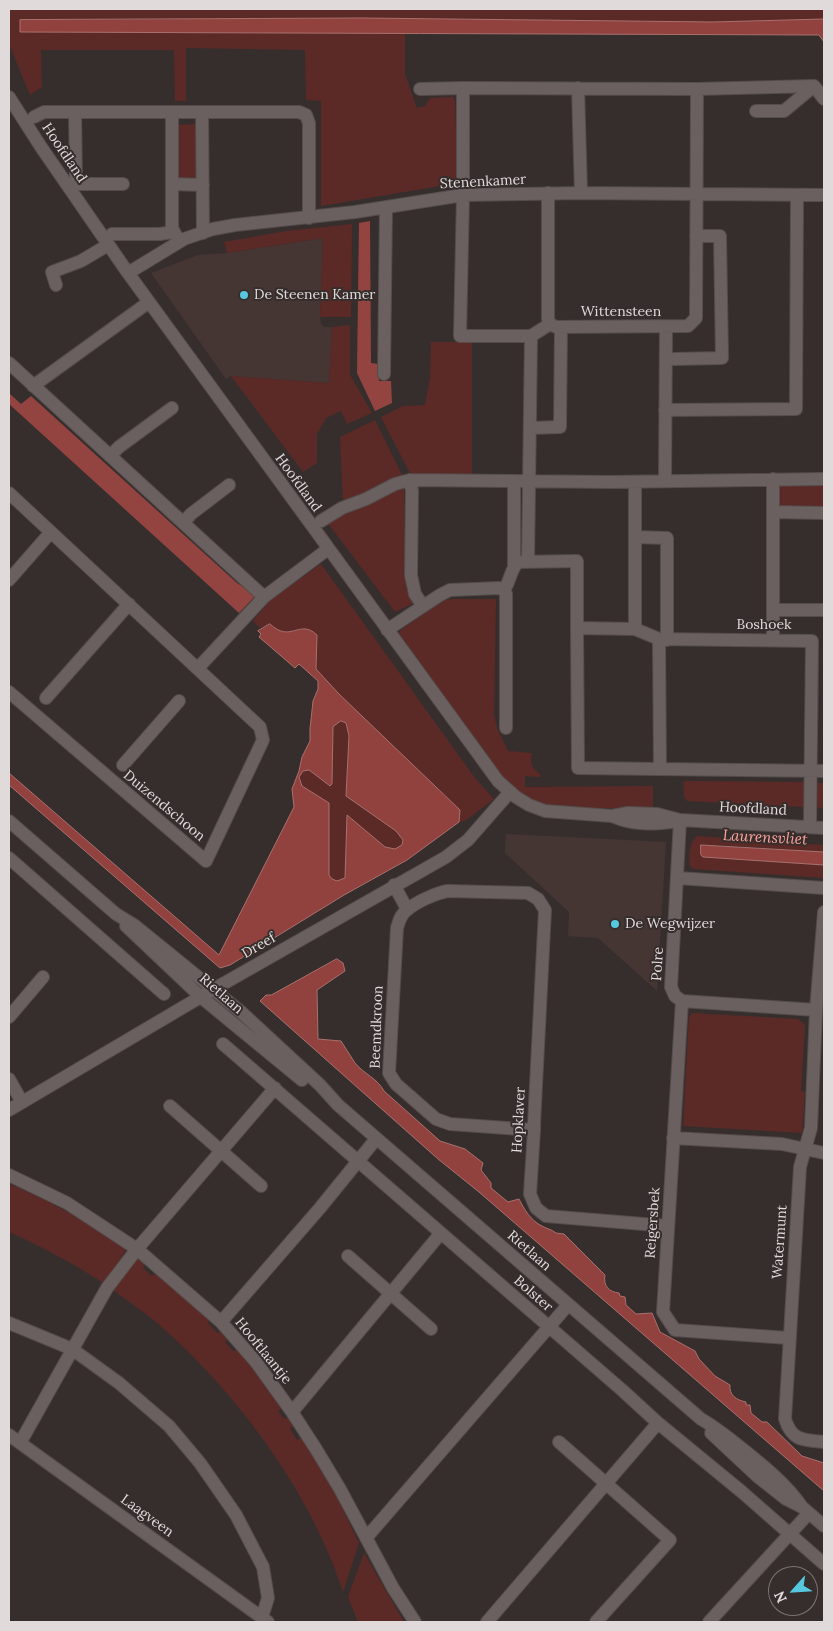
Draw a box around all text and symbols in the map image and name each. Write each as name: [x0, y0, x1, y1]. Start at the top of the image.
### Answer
street label: Hoofdland: [38, 120, 90, 186]
street label: Stenenkamer: [439, 171, 527, 193]
place label: De Steenen Kamer: [254, 287, 375, 303]
marker: De Steenen Kamer: [238, 289, 250, 301]
street label: Wittensteen: [581, 304, 661, 320]
street label: Hoofdland: [271, 451, 325, 515]
street label: Boshoek: [736, 617, 792, 633]
street label: Duizendschoon: [120, 767, 208, 845]
street label: Hoofdland: [719, 799, 787, 819]
water label: Laurensvliet: [722, 827, 808, 849]
place label: De Wegwijzer: [625, 916, 715, 932]
marker: De Wegwijzer: [609, 918, 621, 930]
street label: Dreef: [239, 930, 279, 962]
street label: Polre: [649, 947, 667, 981]
street label: Rietlaan: [196, 970, 246, 1018]
street label: Beemdkroon: [367, 985, 387, 1069]
street label: Hopklaver: [509, 1087, 529, 1153]
street label: Reigersbek: [642, 1187, 664, 1259]
street label: Watermunt: [769, 1204, 791, 1280]
street label: Rietlaan: [504, 1227, 554, 1275]
street label: Bolster: [510, 1272, 556, 1316]
street label: Hooftlaantje: [231, 1314, 295, 1388]
street label: Laagveen: [117, 1491, 177, 1541]
north arrow: [768, 1566, 818, 1616]
text: N: [770, 1588, 791, 1606]

